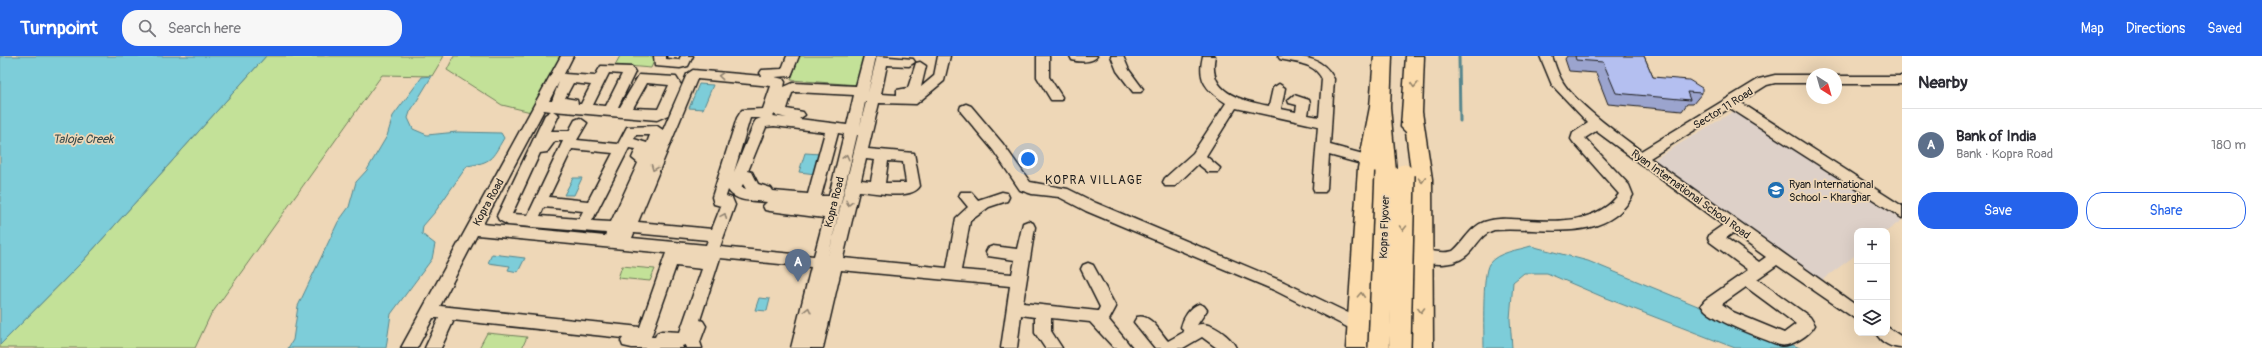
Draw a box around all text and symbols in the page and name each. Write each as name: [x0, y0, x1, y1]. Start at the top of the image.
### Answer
search box: [122, 10, 402, 46]
text: Turnpoint: [20, 16, 98, 40]
icon: search: [136, 17, 158, 39]
text: Search here: [168, 19, 241, 38]
text: Map: [2081, 20, 2104, 37]
text: Directions: [2126, 20, 2185, 37]
text: Saved: [2207, 20, 2242, 37]
north arrow: [1806, 68, 1842, 104]
one-way arrow: [718, 72, 724, 81]
text: Nearby: [1918, 72, 1967, 93]
one-way arrow: [1410, 82, 1418, 88]
street label: Sector 11 Road: [1691, 85, 1755, 132]
text: Bank of India: [1956, 127, 2036, 146]
water label: Taloje Creek: [53, 132, 114, 147]
text: A: [1927, 137, 1935, 153]
text: 180 m: [2211, 137, 2246, 153]
text: Bank · Kopra Road: [1956, 146, 2053, 162]
street label: Ryan International School Road: [1629, 147, 1753, 242]
your location: [1018, 149, 1038, 169]
one-way arrow: [841, 153, 849, 160]
one-way arrow: [650, 164, 658, 171]
district label: KOPRA VILLAGE: [1045, 173, 1143, 188]
street label: Kopra Road: [822, 175, 847, 229]
street label: Kopra Road: [470, 176, 507, 228]
one-way arrow: [1417, 177, 1426, 183]
place label: Ryan International School - Kharghar: [1789, 178, 1874, 204]
school or university icon: Ryan International School - Kharghar: [1766, 180, 1786, 200]
button: Save: [1918, 192, 2078, 229]
button: Share: [2086, 192, 2246, 229]
street label: Kopra Flyover: [1377, 195, 1392, 259]
one-way arrow: [845, 200, 853, 206]
one-way arrow: [719, 213, 727, 220]
one-way arrow: [1399, 225, 1407, 231]
map controls: [1854, 228, 1890, 336]
button: +: [1854, 228, 1890, 264]
pin: A: [785, 249, 811, 282]
button: −: [1854, 264, 1890, 300]
one-way arrow: [1356, 292, 1365, 298]
button: layers: [1854, 300, 1890, 336]
one-way arrow: [803, 307, 812, 314]
one-way arrow: [1417, 307, 1425, 313]

